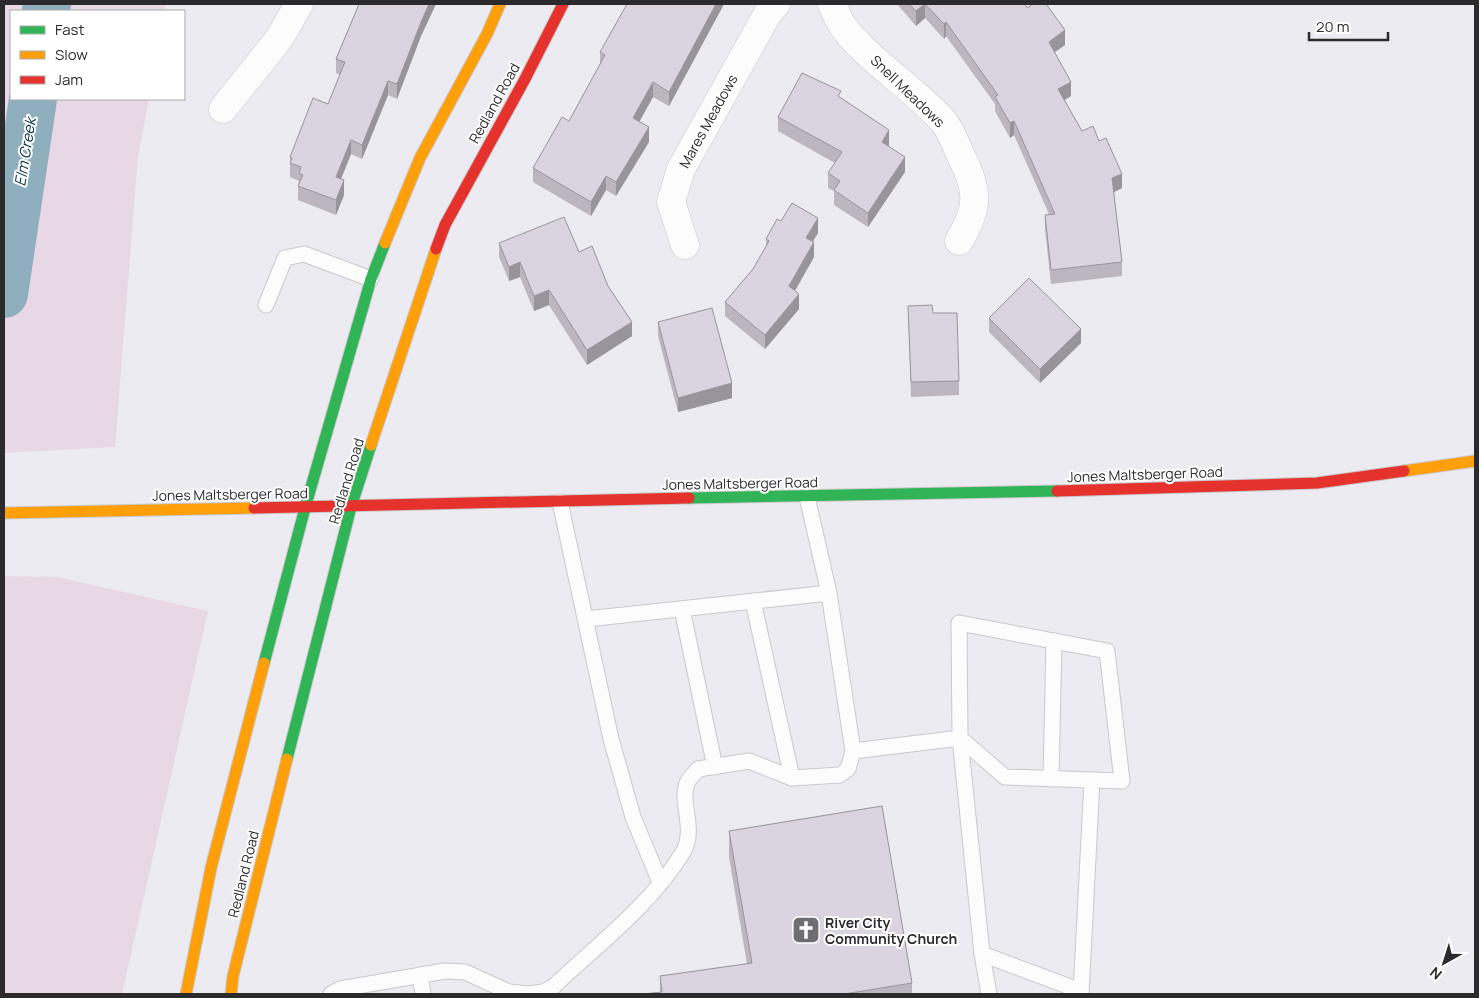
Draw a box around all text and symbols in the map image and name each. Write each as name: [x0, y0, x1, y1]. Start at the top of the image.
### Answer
legend: [10, 10, 185, 100]
scale bar: [1309, 10, 1388, 42]
text: 20 m: [1316, 16, 1349, 37]
text: Fast: [55, 19, 84, 40]
text: Slow: [55, 44, 88, 65]
street label: Snell Meadows: [867, 51, 949, 131]
street label: Redland Road: [464, 60, 524, 146]
text: Jam: [55, 69, 83, 90]
street label: Mares Meadows: [674, 71, 742, 171]
water label: Elm Creek: [9, 114, 41, 188]
street label: Redland Road: [324, 436, 368, 526]
street label: Jones Maltsberger Road: [1067, 462, 1223, 486]
street label: Jones Maltsberger Road: [662, 472, 818, 494]
street label: Jones Maltsberger Road: [152, 483, 308, 505]
street label: Redland Road: [223, 829, 263, 919]
place label: River City Community Church: [825, 913, 957, 948]
church icon: River City Community Church: [791, 915, 821, 945]
north arrow: [1419, 938, 1469, 988]
text: N: [1426, 963, 1445, 984]

